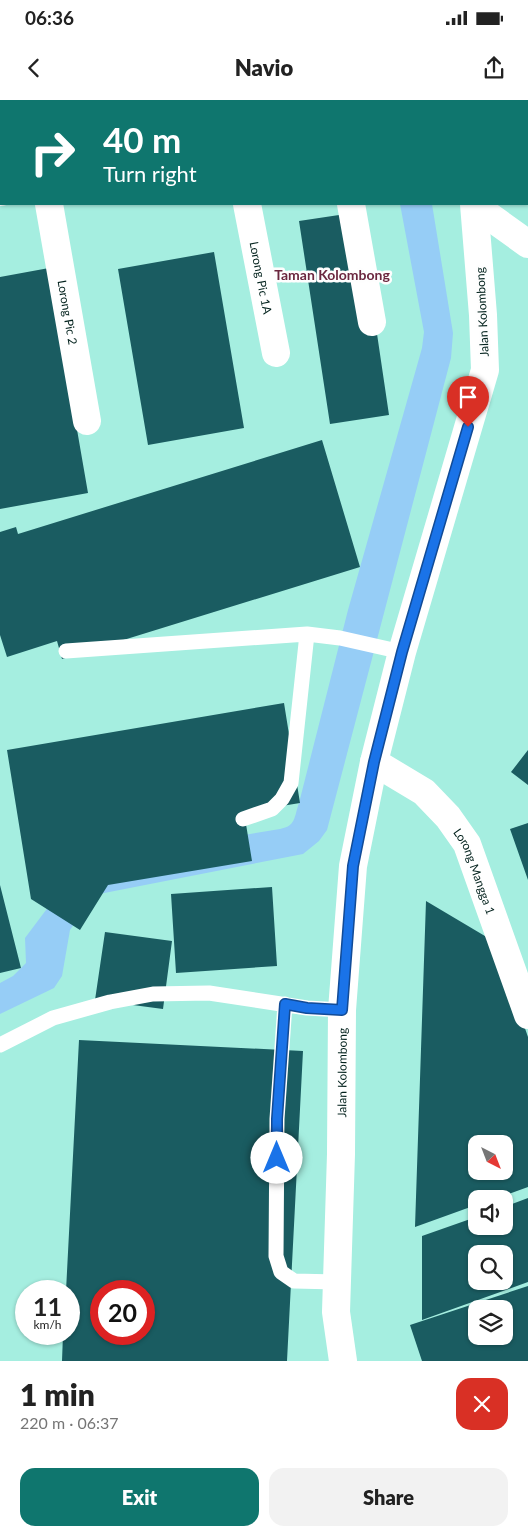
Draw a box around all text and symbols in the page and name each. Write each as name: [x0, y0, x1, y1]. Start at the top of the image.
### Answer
text: 06:36: [25, 6, 74, 29]
icon: back: [20, 54, 48, 82]
text: Navio: [235, 54, 293, 81]
icon: share: [480, 54, 508, 82]
text: 40 m: [103, 118, 181, 160]
icon: right: [20, 120, 85, 185]
text: Turn right: [103, 160, 197, 187]
street label: Lorong Pic 1A: [247, 240, 276, 316]
district label: Taman Kolombong: [274, 266, 390, 283]
street label: Jalan Kolombong: [472, 267, 492, 357]
street label: Lorong Pic 2: [55, 279, 81, 346]
pin: [447, 376, 489, 427]
icon: arrive: [454, 383, 482, 411]
street label: Lorong Mangga 1: [451, 825, 499, 916]
street label: Jalan Kolombong: [334, 1028, 349, 1118]
position arrow: [250, 1131, 302, 1183]
north arrow: [468, 1135, 512, 1180]
map controls: [468, 1135, 513, 1345]
button: sound: [468, 1190, 513, 1235]
button: search: [468, 1245, 513, 1290]
speed limit sign: 20: [90, 1280, 155, 1345]
text: 11: [33, 1291, 62, 1321]
button: layers: [468, 1300, 513, 1345]
text: km/h: [33, 1317, 62, 1332]
text: 1 min: [20, 1376, 95, 1412]
button: close: [456, 1378, 508, 1430]
text: 220 m · 06:37: [20, 1413, 119, 1432]
button: Exit: [20, 1468, 259, 1526]
button: Share: [269, 1468, 508, 1526]

